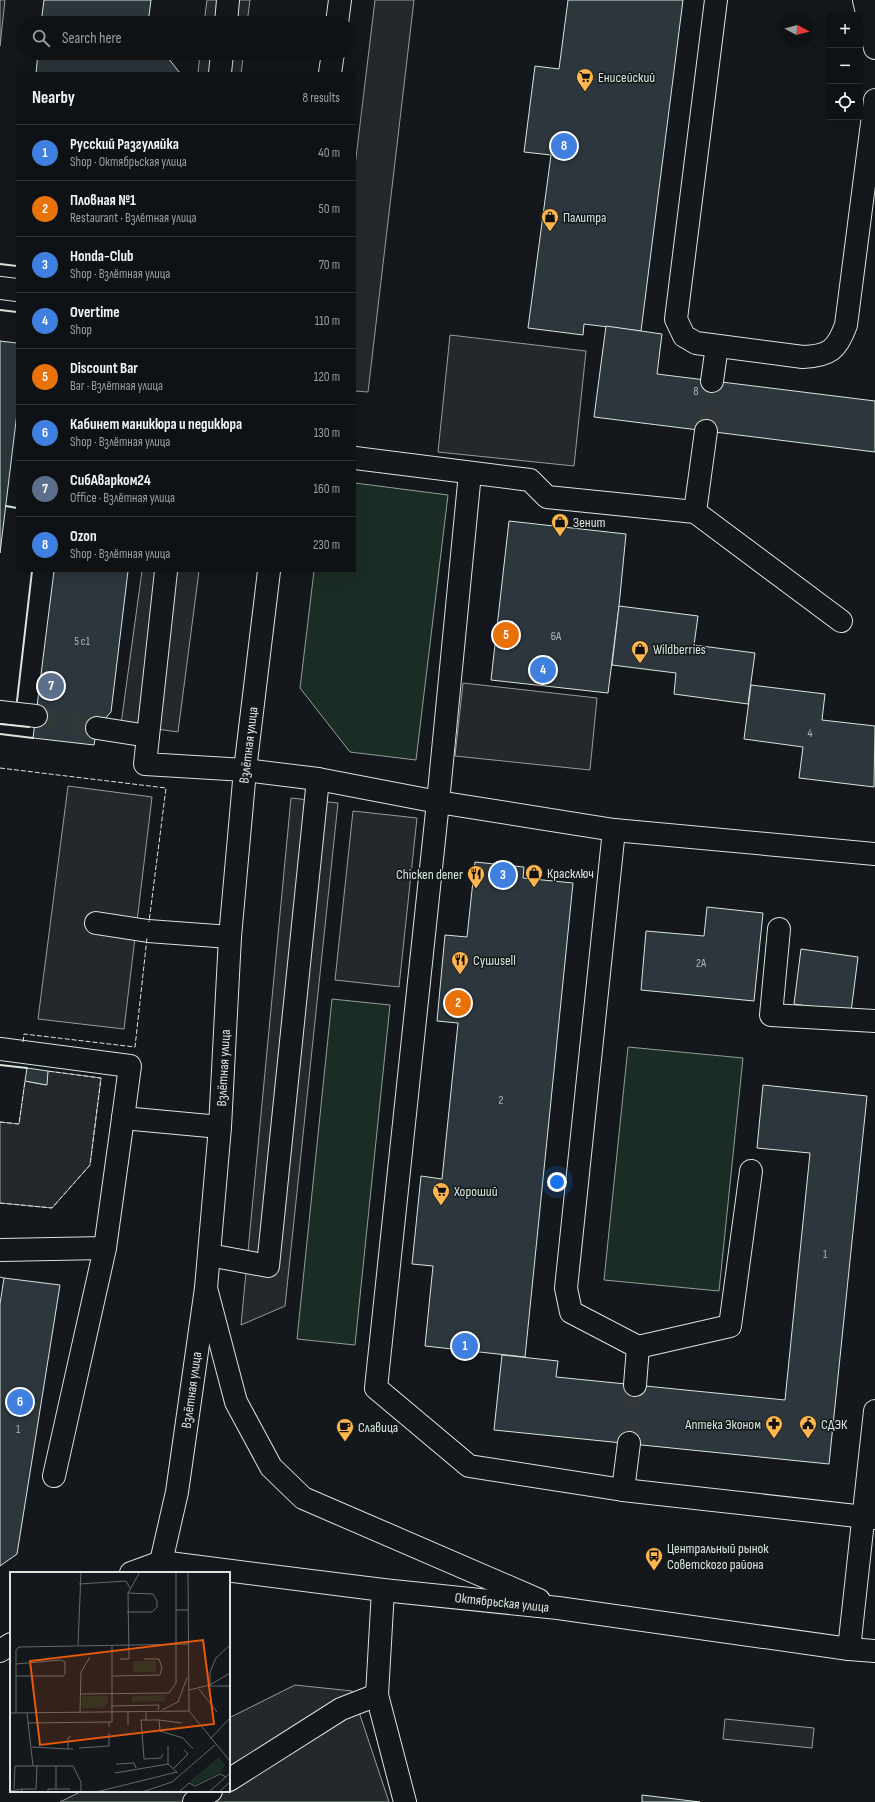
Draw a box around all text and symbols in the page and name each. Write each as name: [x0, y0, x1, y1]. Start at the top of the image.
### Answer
north arrow: [779, 12, 815, 48]
map controls: [827, 12, 863, 120]
button: +: [827, 12, 863, 48]
search box: [16, 16, 356, 60]
icon: search: [30, 27, 52, 49]
text: Search here: [62, 29, 122, 48]
button: −: [827, 48, 863, 84]
supermarket icon: Енисейский: [575, 67, 595, 92]
place label: Енисейский: [598, 69, 655, 86]
button: locate: [827, 84, 863, 120]
text: Nearby: [32, 88, 75, 108]
text: 8 results: [302, 90, 340, 106]
pin: 8: [551, 131, 577, 161]
text: Русский Разгуляйка: [70, 135, 179, 154]
text: 1: [42, 145, 48, 161]
text: 40 m: [318, 145, 340, 161]
text: Shop · Октябрьская улица: [70, 154, 187, 170]
text: Пловная №1: [70, 191, 136, 210]
text: 2: [42, 201, 48, 217]
text: 50 m: [319, 201, 340, 217]
shop icon: Палитра: [540, 207, 560, 232]
place label: Палитра: [563, 209, 606, 226]
text: Restaurant · Взлётная улица: [70, 210, 197, 226]
text: Honda-Club: [70, 247, 133, 266]
text: 3: [42, 257, 48, 273]
text: 70 m: [319, 257, 340, 273]
text: Shop · Взлётная улица: [70, 266, 170, 282]
text: Overtime: [70, 303, 120, 322]
text: 4: [42, 313, 48, 329]
text: 110 m: [315, 313, 340, 329]
text: Shop: [70, 322, 92, 338]
text: Discount Bar: [70, 359, 138, 378]
text: 5: [42, 369, 48, 385]
text: 120 m: [314, 369, 340, 385]
text: Bar · Взлётная улица: [70, 378, 163, 394]
house number: 8: [693, 384, 699, 399]
text: Кабинет маникюра и педикюра: [70, 415, 242, 434]
text: 6: [42, 425, 48, 441]
text: 130 m: [314, 425, 340, 441]
text: Shop · Взлётная улица: [70, 434, 170, 450]
text: СибАварком24: [70, 471, 151, 490]
text: 7: [42, 481, 48, 497]
text: 160 m: [314, 481, 340, 497]
text: Office · Взлётная улица: [70, 490, 175, 506]
shop icon: Зенит: [550, 512, 570, 537]
place label: Зенит: [573, 514, 605, 531]
text: Ozon: [70, 527, 97, 546]
text: 8: [42, 537, 48, 553]
text: 230 m: [313, 537, 340, 553]
text: Shop · Взлётная улица: [70, 546, 170, 562]
pin: 5: [493, 620, 519, 650]
house number: 6А: [551, 629, 562, 644]
house number: 5 с1: [74, 634, 91, 649]
shop icon: Wildberries: [630, 639, 650, 664]
place label: Wildberries: [653, 641, 706, 658]
pin: 4: [530, 655, 556, 685]
pin: 7: [38, 671, 64, 701]
street label: Взлётная улица: [235, 706, 262, 784]
house number: 4: [807, 726, 813, 741]
pin: 3: [490, 860, 516, 890]
shop icon: Красключ: [524, 863, 544, 888]
restaurant icon: Chicken dener: [466, 864, 486, 889]
place label: Красключ: [547, 865, 594, 882]
place label: Chicken dener: [396, 866, 463, 883]
restaurant icon: Сушиsell: [450, 950, 470, 975]
place label: Сушиsell: [473, 952, 516, 969]
house number: 2А: [696, 956, 707, 971]
pin: 2: [445, 988, 471, 1018]
street label: Взлётная улица: [213, 1029, 234, 1107]
house number: 2: [499, 1093, 504, 1108]
your location: [547, 1172, 567, 1192]
supermarket icon: Хороший: [431, 1181, 451, 1206]
place label: Хороший: [453, 1183, 498, 1200]
house number: 1: [823, 1247, 828, 1262]
pin: 1: [452, 1331, 478, 1361]
street label: Взлётная улица: [178, 1351, 205, 1429]
pin: 6: [7, 1387, 33, 1417]
pharmacy icon: Аптека Эконом: [764, 1414, 784, 1439]
public building icon: СДЭК: [798, 1414, 818, 1439]
place label: Аптека Эконом: [684, 1416, 761, 1433]
place label: СДЭК: [821, 1416, 848, 1433]
cafe icon: Славица: [335, 1417, 355, 1442]
place label: Славица: [358, 1419, 398, 1436]
house number: 1: [16, 1422, 21, 1437]
place label: Центральный рынок Советского района: [667, 1540, 769, 1573]
bus stop icon: Центральный рынок Советского района: [644, 1546, 664, 1571]
inset map: [10, 1572, 230, 1792]
street label: Октябрьская улица: [454, 1589, 550, 1616]

